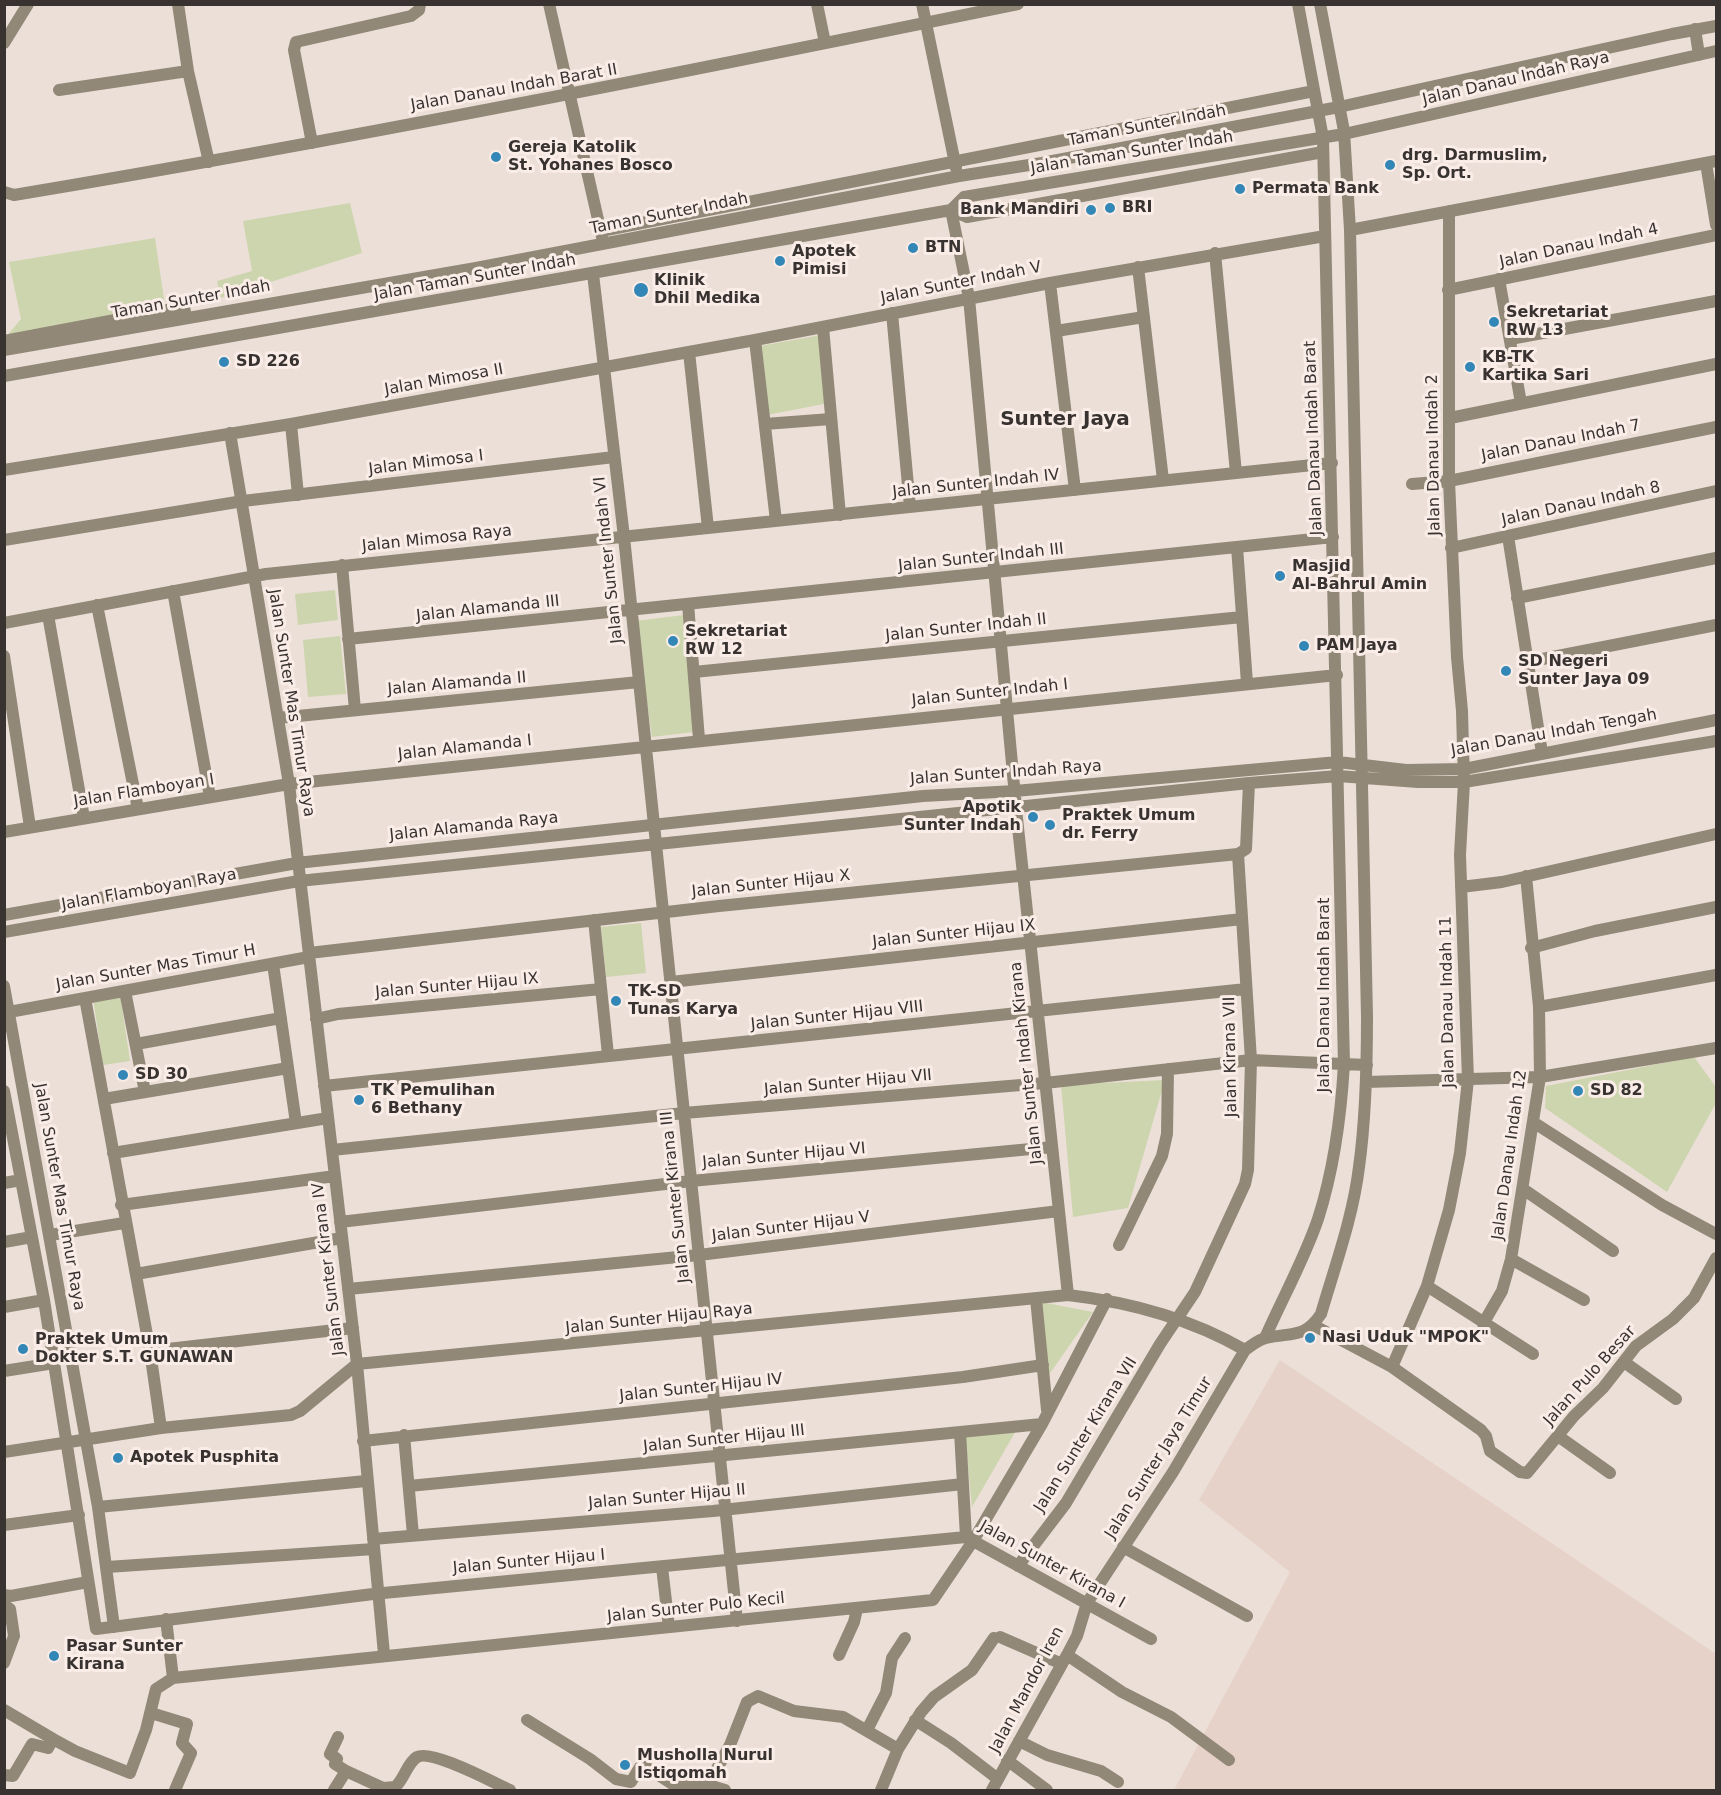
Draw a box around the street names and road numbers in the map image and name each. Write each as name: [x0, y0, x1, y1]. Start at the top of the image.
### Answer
street label: Jalan Danau Indah Raya: [1421, 48, 1611, 110]
street label: Jalan Danau Indah Barat II: [409, 60, 619, 116]
street label: Taman Sunter Indah: [1066, 101, 1228, 151]
street label: Jalan Taman Sunter Indah: [1029, 128, 1235, 178]
street label: Taman Sunter Indah: [588, 189, 750, 239]
street label: Jalan Danau Indah 4: [1498, 220, 1660, 272]
street label: Jalan Taman Sunter Indah: [373, 251, 577, 305]
street label: Jalan Sunter Indah V: [879, 258, 1043, 308]
street label: Taman Sunter Indah: [110, 277, 272, 323]
street label: Jalan Danau Indah Barat: [1301, 340, 1327, 536]
street label: Jalan Mimosa II: [383, 360, 505, 400]
street label: Jalan Danau Indah 2: [1423, 374, 1445, 536]
street label: Jalan Danau Indah 7: [1480, 416, 1642, 466]
street label: Jalan Mimosa I: [367, 446, 485, 480]
street label: Jalan Sunter Indah IV: [891, 466, 1061, 502]
street label: Jalan Sunter Indah VI: [591, 475, 627, 645]
street label: Jalan Danau Indah 8: [1500, 478, 1662, 530]
street label: Jalan Mimosa Raya: [361, 522, 513, 556]
street label: Jalan Sunter Indah III: [897, 540, 1065, 576]
street label: Jalan Sunter Mas Timur Raya: [264, 588, 318, 818]
street label: Jalan Alamanda III: [415, 592, 561, 626]
street label: Jalan Sunter Indah II: [885, 610, 1047, 646]
street label: Jalan Alamanda II: [387, 668, 527, 700]
street label: Jalan Sunter Indah I: [911, 675, 1069, 711]
street label: Jalan Danau Indah Tengah: [1450, 705, 1658, 761]
street label: Jalan Alamanda I: [397, 731, 533, 765]
street label: Jalan Sunter Indah Raya: [910, 757, 1102, 789]
street label: Jalan Flamboyan I: [72, 770, 216, 812]
street label: Jalan Alamanda Raya: [389, 809, 559, 845]
street label: Jalan Flamboyan Raya: [60, 865, 238, 915]
street label: Jalan Sunter Hijau X: [691, 866, 851, 902]
street label: Jalan Danau Indah Barat: [1315, 898, 1335, 1092]
street label: Jalan Sunter Hijau IX: [872, 916, 1036, 952]
street label: Jalan Danau Indah 11: [1437, 916, 1459, 1088]
street label: Jalan Sunter Mas Timur H: [55, 941, 257, 995]
street label: Jalan Sunter Indah Kirana: [1007, 961, 1047, 1165]
street label: Jalan Sunter Hijau IX: [375, 969, 539, 1003]
street label: Jalan Kirana VII: [1220, 996, 1242, 1118]
street label: Jalan Sunter Hijau VIII: [750, 997, 924, 1035]
street label: Jalan Sunter Hijau VII: [763, 1066, 933, 1100]
street label: Jalan Danau Indah 12: [1489, 1069, 1531, 1241]
street label: Jalan Sunter Mas Timur Raya: [30, 1082, 88, 1312]
street label: Jalan Sunter Kirana III: [657, 1110, 695, 1284]
street label: Jalan Sunter Hijau VI: [702, 1139, 866, 1173]
street label: Jalan Sunter Kirana IV: [309, 1181, 349, 1357]
street label: Jalan Sunter Hijau V: [711, 1208, 871, 1246]
street label: Jalan Sunter Hijau Raya: [565, 1300, 753, 1338]
street label: Jalan Pulo Besar: [1540, 1322, 1640, 1430]
street label: Jalan Sunter Kirana VII: [1030, 1354, 1142, 1516]
street label: Jalan Sunter Hijau IV: [619, 1370, 783, 1406]
street label: Jalan Sunter Jaya Timur: [1101, 1374, 1217, 1542]
street label: Jalan Sunter Hijau III: [642, 1421, 806, 1457]
street label: Jalan Sunter Hijau II: [588, 1481, 746, 1513]
street label: Jalan Sunter Kirana I: [976, 1517, 1128, 1613]
street label: Jalan Sunter Hijau I: [452, 1546, 606, 1578]
street label: Jalan Sunter Pulo Kecil: [606, 1589, 786, 1627]
street label: Jalan Mandor Iren: [986, 1624, 1068, 1756]

